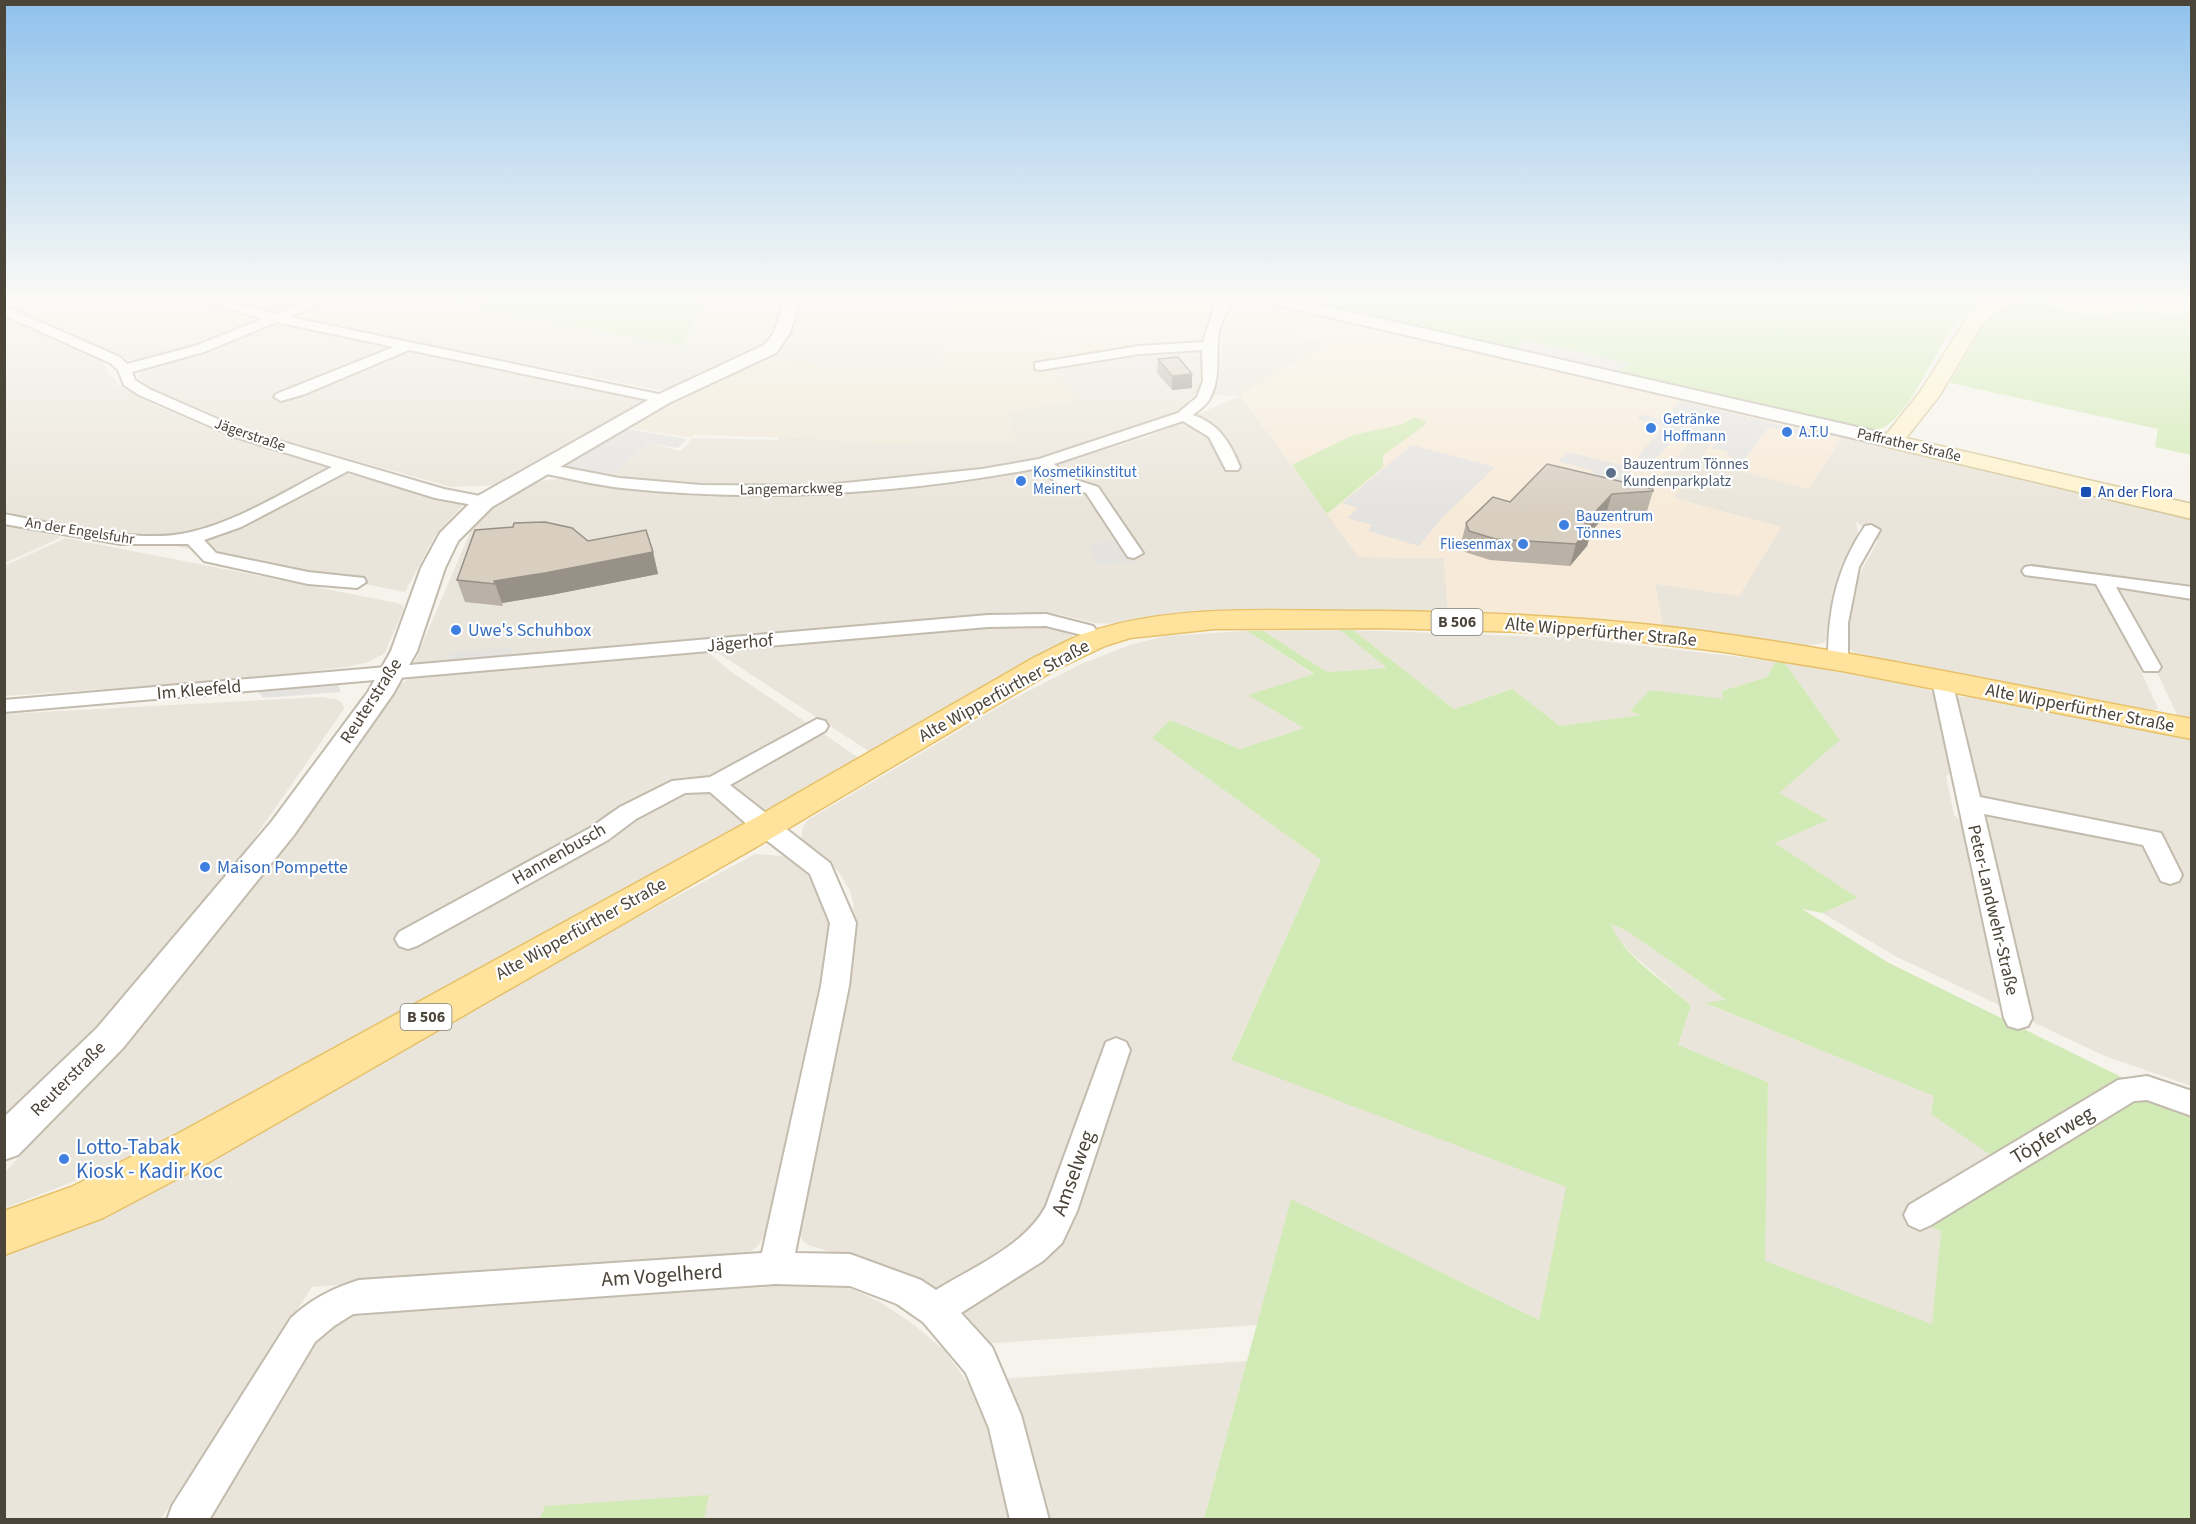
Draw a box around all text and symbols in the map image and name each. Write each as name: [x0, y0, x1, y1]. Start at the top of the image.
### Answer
place label: Getränke Hoffmann: [1663, 409, 1726, 447]
street label: Jägerstraße: [211, 413, 289, 457]
marker: Getränke Hoffmann: [1644, 421, 1658, 435]
place label: A.T.U: [1799, 422, 1829, 443]
street label: Paffrather Straße: [1855, 423, 1963, 467]
marker: A.T.U: [1780, 425, 1794, 439]
place label: Bauzentrum Tönnes Kundenparkplatz: [1623, 454, 1749, 492]
place label: Kosmetikinstitut Meinert: [1033, 462, 1137, 500]
marker: Bauzentrum Tönnes Kundenparkplatz: [1604, 466, 1618, 480]
marker: Kosmetikinstitut Meinert: [1014, 474, 1028, 488]
street label: Langemarckweg: [739, 478, 843, 500]
place label: An der Flora: [2098, 482, 2173, 503]
marker: An der Flora: [2079, 485, 2093, 499]
place label: Bauzentrum Tönnes: [1576, 506, 1653, 544]
street label: An der Engelsfuhr: [24, 512, 137, 550]
marker: Bauzentrum Tönnes: [1557, 518, 1571, 532]
place label: Fliesenmax: [1440, 534, 1511, 555]
marker: Fliesenmax: [1516, 537, 1530, 551]
road number: B 506: [1432, 609, 1482, 635]
street label: Alte Wipperfürther Straße: [1504, 611, 1698, 653]
place label: Uwe's Schuhbox: [468, 618, 591, 643]
marker: Uwe's Schuhbox: [449, 623, 463, 637]
street label: Jägerhof: [706, 628, 775, 658]
street label: Alte Wipperfürther Straße: [914, 634, 1094, 748]
street label: Reuterstraße: [334, 653, 408, 749]
street label: Im Kleefeld: [156, 674, 242, 706]
street label: Alte Wipperfürther Straße: [1983, 677, 2177, 739]
street label: Hannenbusch: [507, 817, 611, 891]
street label: Peter-Landwehr-Straße: [1961, 822, 2025, 998]
place label: Maison Pompette: [217, 855, 348, 880]
marker: Maison Pompette: [198, 860, 212, 874]
street label: Alte Wipperfürther Straße: [491, 872, 671, 986]
road number: B 506: [400, 1004, 452, 1030]
street label: Reuterstraße: [25, 1036, 111, 1122]
street label: Töpferweg: [2005, 1098, 2100, 1172]
street label: Amselweg: [1044, 1126, 1102, 1220]
place label: Lotto-Tabak Kiosk - Kadir Koc: [76, 1132, 223, 1186]
marker: Lotto-Tabak Kiosk - Kadir Koc: [57, 1152, 71, 1166]
street label: Am Vogelherd: [600, 1256, 724, 1294]

